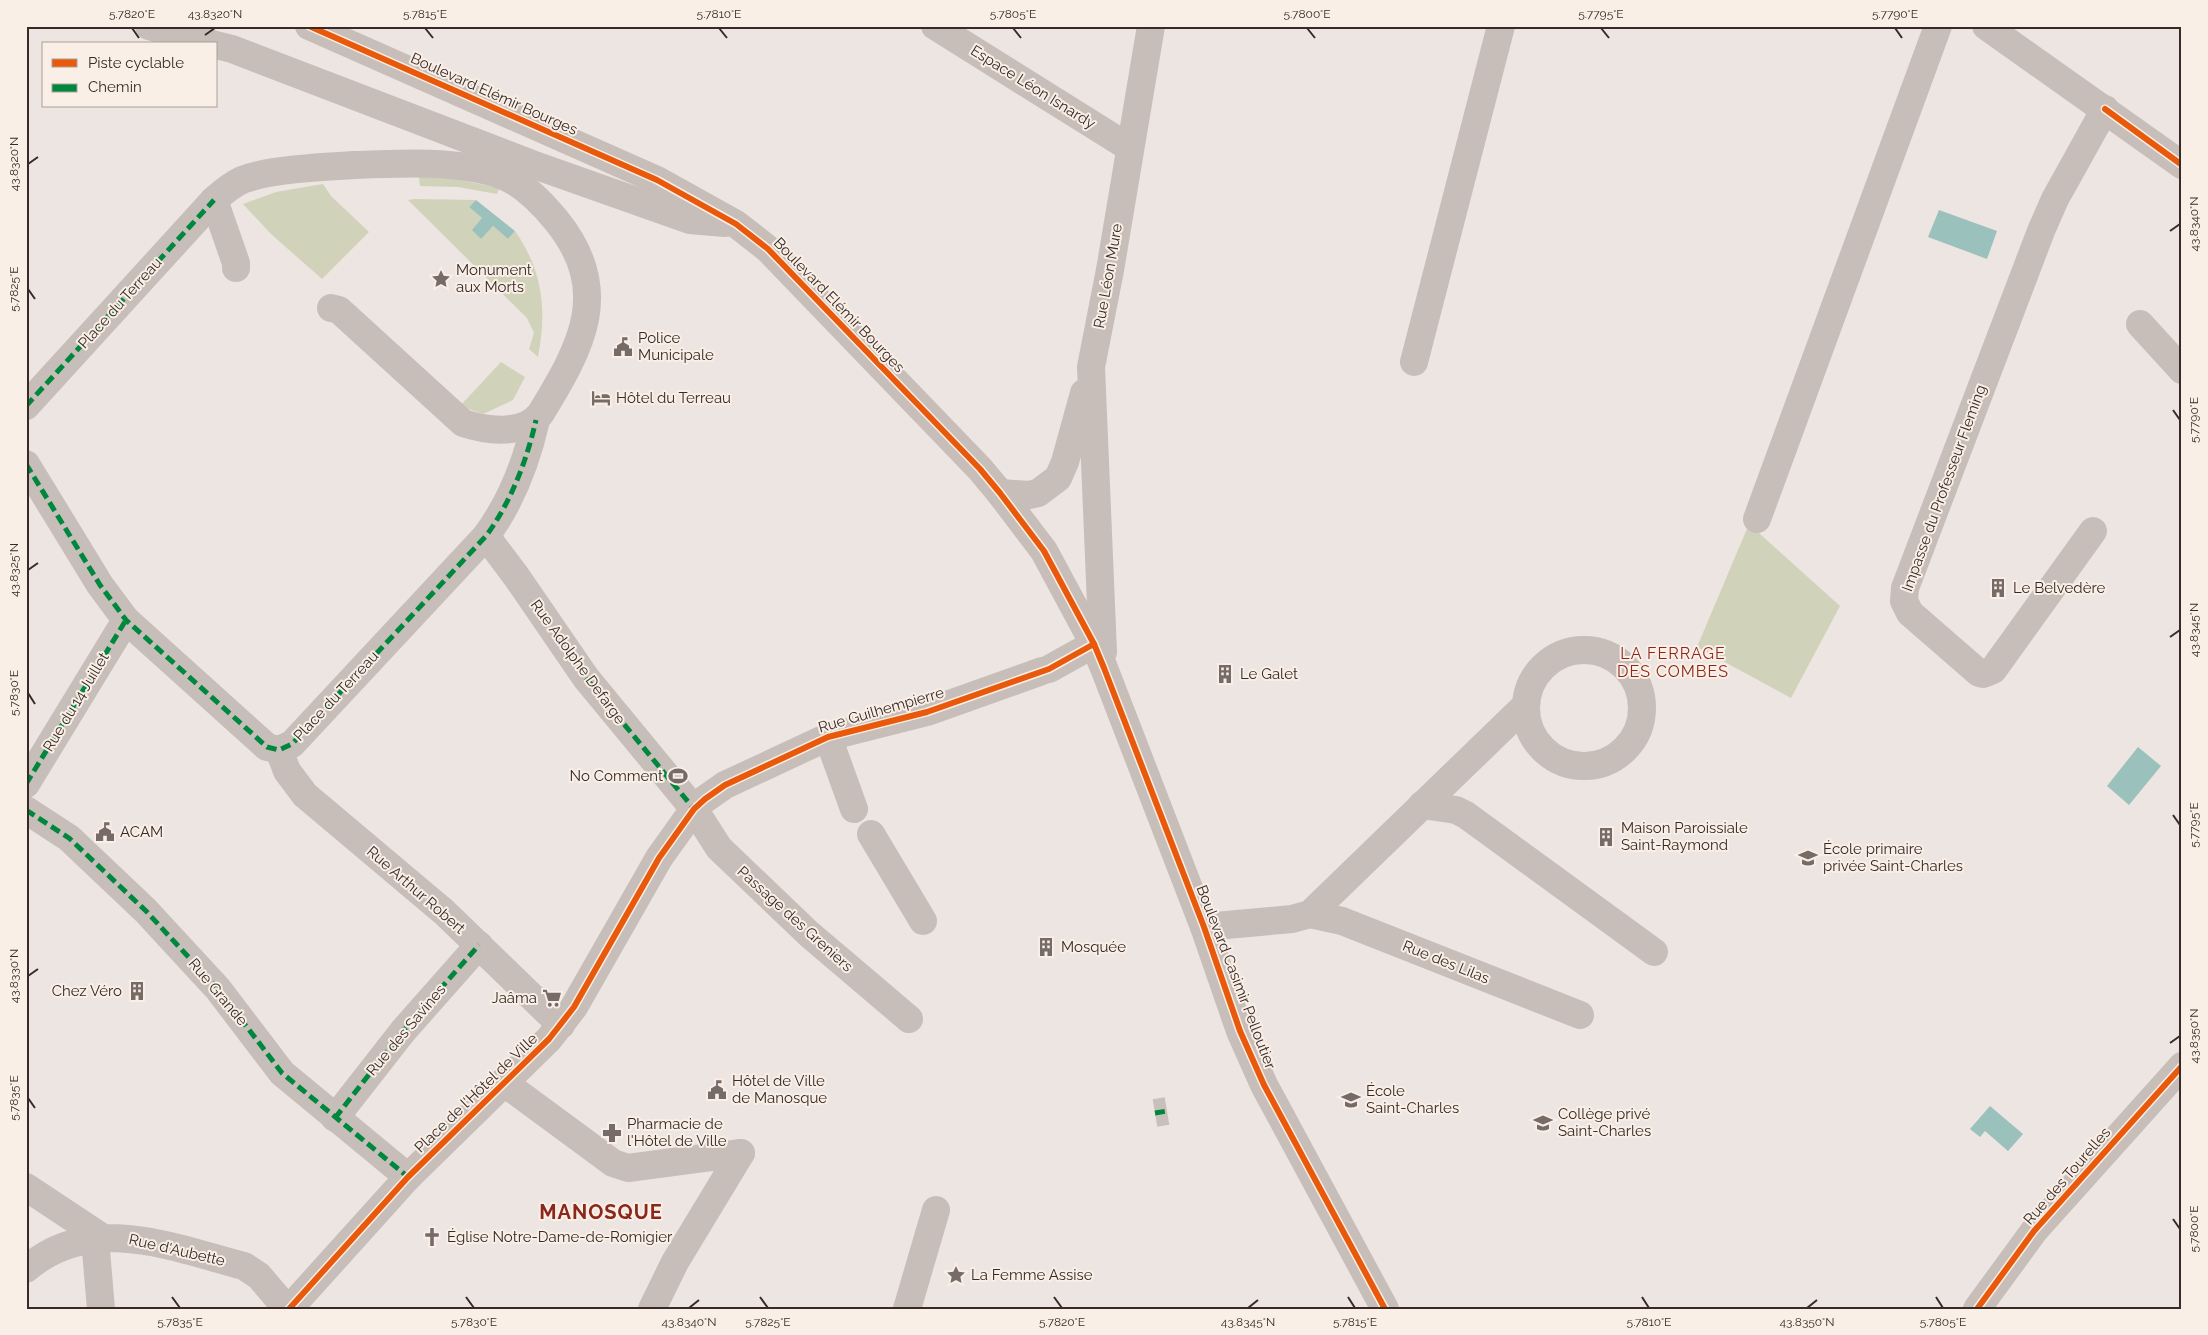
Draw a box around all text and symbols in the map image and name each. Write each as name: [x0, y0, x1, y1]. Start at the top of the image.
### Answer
text: 5.7820°E: [109, 7, 155, 21]
text: 43.8320°N: [188, 7, 242, 21]
text: 5.7815°E: [403, 7, 447, 21]
text: 5.7810°E: [697, 7, 741, 21]
text: 5.7805°E: [990, 7, 1036, 21]
text: 5.7800°E: [1284, 7, 1331, 21]
text: 5.7795°E: [1578, 7, 1624, 21]
text: 5.7790°E: [1872, 7, 1918, 21]
street label: Espace Léon Isnardy: [967, 41, 1099, 133]
legend: [42, 42, 218, 108]
street label: Boulevard Elémir Bourges: [408, 49, 580, 139]
text: Piste cyclable: [88, 54, 184, 72]
text: Chemin: [88, 78, 142, 96]
text: 43.8320°N: [7, 137, 21, 191]
text: 43.8340°N: [2187, 197, 2201, 251]
street label: Rue Léon Mure: [1090, 222, 1126, 330]
street label: Boulevard Elémir Bourges: [770, 234, 908, 376]
street label: Place du Terreau: [74, 254, 166, 352]
place label: Monument aux Morts: [456, 261, 532, 296]
text: 5.7825°E: [7, 266, 21, 312]
place icon: Monument aux Morts: [430, 268, 452, 290]
place label: Police Municipale: [638, 329, 714, 364]
public building icon: Police Municipale: [612, 336, 634, 358]
street label: Impasse du Professeur Fleming: [1898, 382, 1990, 594]
hotel icon: Hôtel du Terreau: [590, 387, 612, 409]
place label: Hôtel du Terreau: [616, 389, 731, 407]
text: 5.7790°E: [2187, 397, 2201, 443]
text: 43.8325°N: [7, 543, 21, 597]
building icon: Le Belvedère: [1987, 577, 2009, 599]
place label: Le Belvedère: [2013, 579, 2106, 597]
street label: Rue Adolphe Defarge: [527, 596, 629, 728]
text: 43.8345°N: [2187, 603, 2201, 657]
district label: LA FERRAGE DES COMBES: [1617, 644, 1729, 681]
street label: Place du Terreau: [290, 647, 382, 745]
street label: Rue du 14 Juillet: [39, 649, 113, 755]
building icon: Le Galet: [1214, 663, 1236, 685]
place label: Le Galet: [1240, 665, 1298, 683]
text: 5.7830°E: [7, 670, 21, 716]
street label: Rue Guilhempierre: [816, 683, 946, 737]
sports icon: No Comment: [667, 765, 689, 787]
place label: No Comment: [570, 767, 663, 785]
text: 5.7795°E: [2187, 802, 2201, 848]
place label: Maison Paroissiale Saint-Raymond: [1621, 819, 1748, 854]
public building icon: ACAM: [94, 821, 116, 843]
place label: ACAM: [120, 823, 163, 841]
building icon: Maison Paroissiale Saint-Raymond: [1595, 826, 1617, 848]
place label: École primaire privée Saint-Charles: [1823, 840, 1963, 875]
street label: Rue Arthur Robert: [363, 842, 469, 938]
school or university icon: École primaire privée Saint-Charles: [1797, 847, 1819, 869]
street label: Passage des Greniers: [734, 862, 856, 976]
street label: Boulevard Casimir Pelloutier: [1193, 882, 1280, 1072]
building icon: Mosquée: [1035, 936, 1057, 958]
street label: Rue des Lilas: [1400, 936, 1492, 988]
place label: Mosquée: [1061, 938, 1126, 956]
text: 43.8330°N: [7, 949, 21, 1003]
street label: Rue Grande: [185, 955, 251, 1029]
building icon: Chez Véro: [126, 980, 148, 1002]
street label: Rue des Savines: [363, 981, 449, 1079]
place label: Chez Véro: [52, 982, 122, 1000]
supermarket icon: Jaâma: [541, 987, 563, 1009]
place label: Jaâma: [492, 989, 537, 1007]
text: 43.8350°N: [2187, 1009, 2201, 1063]
street label: Place de l'Hôtel de Ville: [411, 1029, 541, 1156]
place label: Hôtel de Ville de Manosque: [732, 1072, 827, 1107]
text: 5.7835°E: [7, 1075, 21, 1121]
public building icon: Hôtel de Ville de Manosque: [706, 1079, 728, 1101]
place label: École Saint-Charles: [1366, 1082, 1459, 1117]
school or university icon: École Saint-Charles: [1340, 1089, 1362, 1111]
place label: Collège privé Saint-Charles: [1558, 1105, 1651, 1140]
school or university icon: Collège privé Saint-Charles: [1532, 1112, 1554, 1134]
place label: Pharmacie de l'Hôtel de Ville: [627, 1115, 727, 1150]
pharmacy icon: Pharmacie de l'Hôtel de Ville: [601, 1122, 623, 1144]
street label: Rue des Tourelles: [2020, 1124, 2114, 1228]
district label: MANOSQUE: [539, 1200, 663, 1224]
text: 5.7800°E: [2187, 1206, 2201, 1253]
church icon: Église Notre-Dame-de-Romigier: [421, 1226, 443, 1248]
place label: Église Notre-Dame-de-Romigier: [447, 1228, 673, 1246]
street label: Rue d'Aubette: [127, 1230, 227, 1270]
place icon: La Femme Assise: [945, 1264, 967, 1286]
place label: La Femme Assise: [971, 1266, 1093, 1284]
text: 5.7835°E: [157, 1315, 203, 1329]
text: 5.7830°E: [451, 1315, 497, 1329]
text: 43.8340°N: [662, 1315, 716, 1329]
text: 5.7825°E: [745, 1315, 791, 1329]
text: 5.7820°E: [1039, 1315, 1085, 1329]
text: 43.8345°N: [1221, 1315, 1275, 1329]
text: 5.7815°E: [1333, 1315, 1377, 1329]
text: 5.7810°E: [1627, 1315, 1671, 1329]
text: 43.8350°N: [1780, 1315, 1834, 1329]
text: 5.7805°E: [1920, 1315, 1966, 1329]

